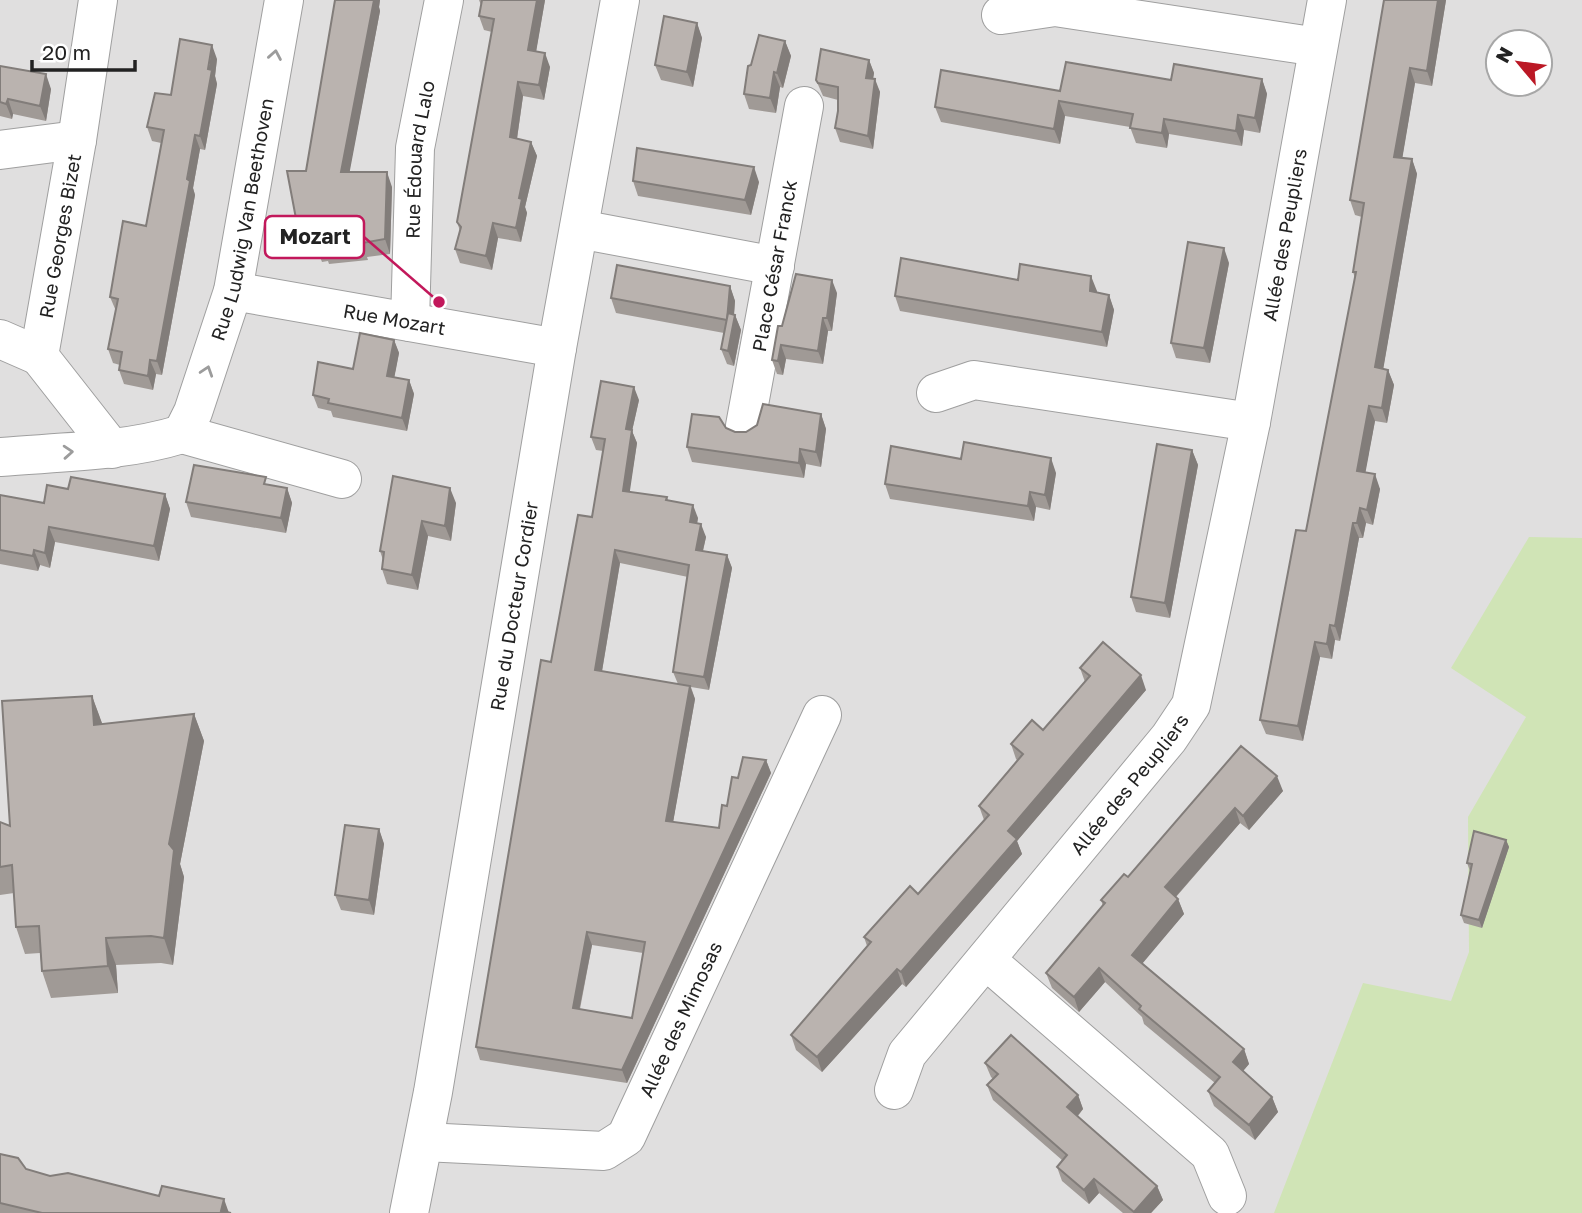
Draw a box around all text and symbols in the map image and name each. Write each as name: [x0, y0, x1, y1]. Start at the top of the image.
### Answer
scale bar: [32, 28, 135, 72]
north arrow: [1484, 28, 1554, 98]
text: 20 m: [42, 39, 91, 65]
text: N: [1490, 43, 1517, 66]
one-way arrow: [267, 49, 282, 61]
street label: Rue Édouard Lalo: [400, 78, 439, 239]
street label: Rue Ludwig Van Beethoven: [205, 96, 278, 344]
street label: Allée des Peupliers: [1257, 147, 1311, 323]
street label: Rue Georges Bizet: [34, 152, 85, 320]
street label: Place César Franck: [747, 177, 801, 354]
callout: Mozart: [265, 216, 364, 258]
text: Mozart: [279, 223, 351, 249]
street label: Rue Mozart: [342, 299, 448, 339]
one-way arrow: [199, 365, 213, 377]
one-way arrow: [63, 445, 74, 460]
street label: Rue du Docteur Cordier: [485, 499, 542, 712]
street label: Allée des Peupliers: [1065, 709, 1193, 859]
street label: Allée des Mimosas: [634, 938, 726, 1101]

